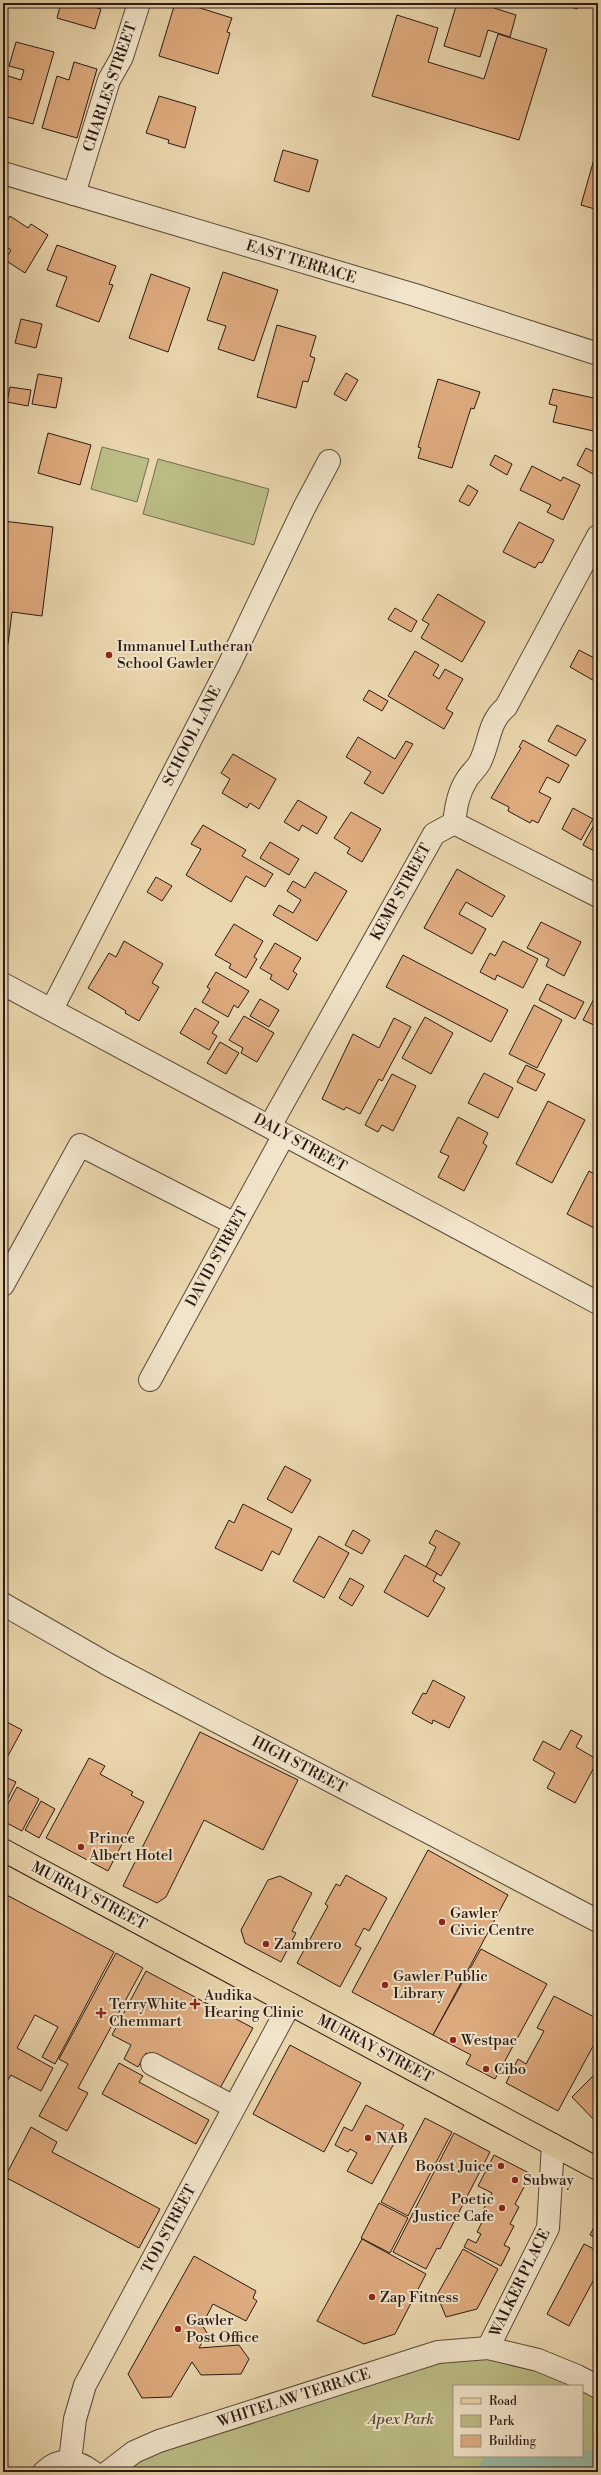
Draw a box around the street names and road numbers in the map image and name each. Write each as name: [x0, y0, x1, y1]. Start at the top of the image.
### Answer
street label: CHARLES STREET: [79, 19, 141, 154]
street label: EAST TERRACE: [244, 236, 358, 288]
street label: SCHOOL LANE: [159, 683, 225, 789]
street label: KEMP STREET: [366, 840, 436, 944]
street label: DALY STREET: [250, 1110, 350, 1177]
street label: DAVID STREET: [182, 1203, 252, 1310]
street label: HIGH STREET: [248, 1732, 350, 1798]
street label: MURRAY STREET: [28, 1858, 150, 1935]
street label: MURRAY STREET: [314, 2011, 436, 2088]
street label: TOD STREET: [138, 2181, 200, 2277]
street label: WALKER PLACE: [485, 2226, 554, 2341]
street label: WHITELAW TERRACE: [214, 2364, 373, 2432]

